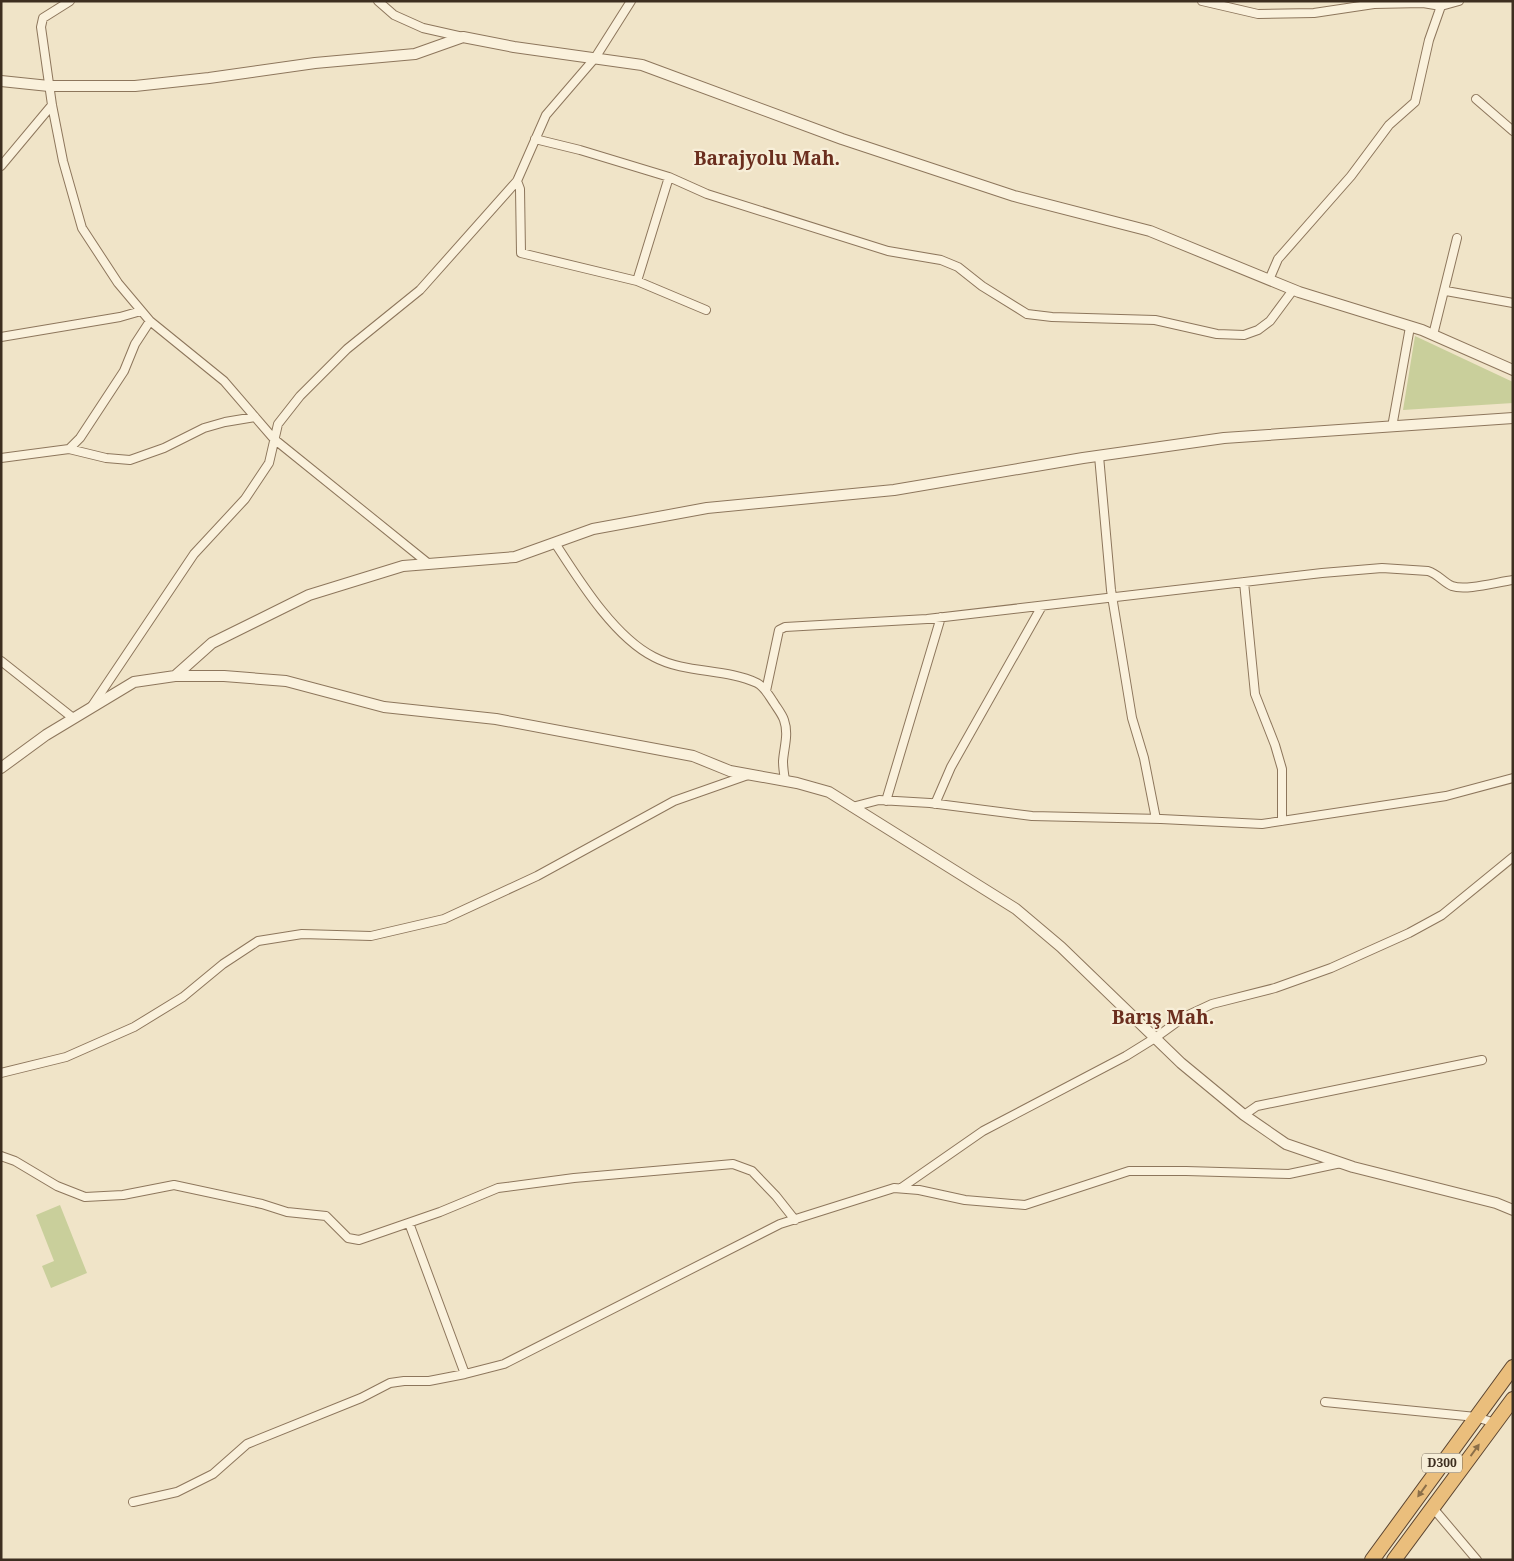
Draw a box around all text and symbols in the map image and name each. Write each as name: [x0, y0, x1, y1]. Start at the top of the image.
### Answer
district label: Barajyolu Mah.: [694, 145, 840, 171]
district label: Barış Mah.: [1112, 1004, 1214, 1030]
one-way arrow: [1470, 1443, 1480, 1457]
road number: D300: [1422, 1454, 1462, 1472]
one-way arrow: [1417, 1484, 1427, 1498]

